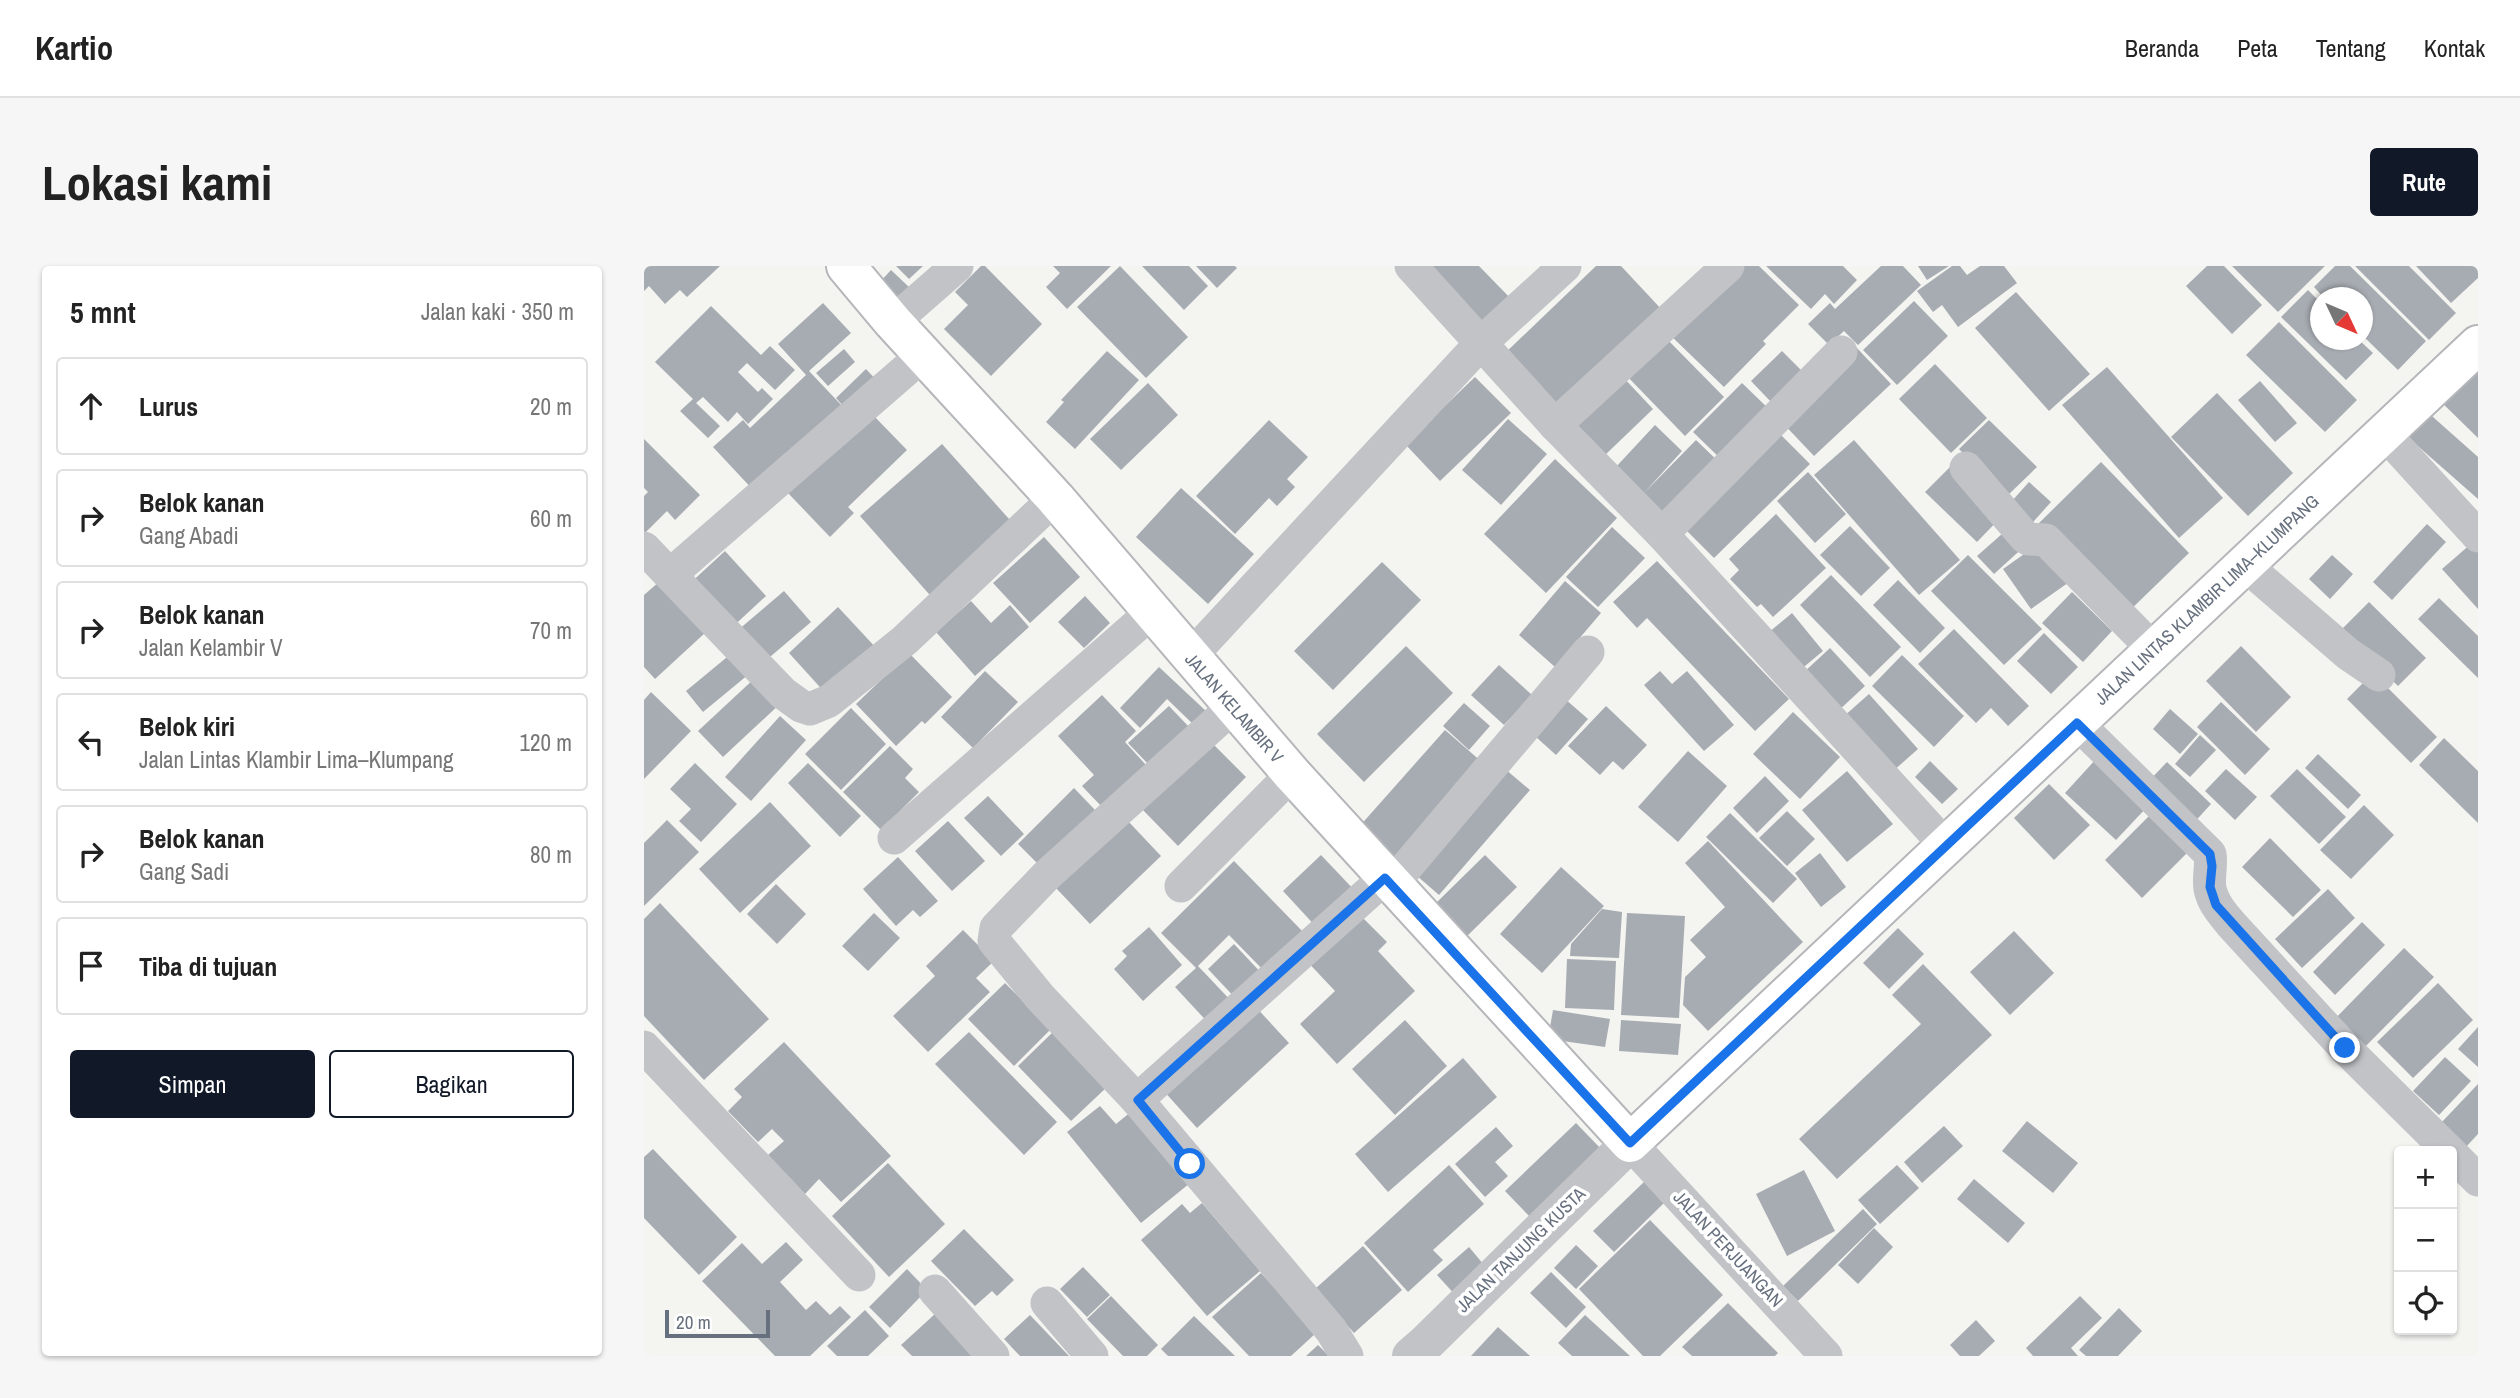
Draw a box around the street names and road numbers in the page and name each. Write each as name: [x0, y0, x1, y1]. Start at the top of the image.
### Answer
street label: JALAN LINTAS KLAMBIR LIMA–KLUMPANG: [2089, 489, 2324, 710]
street label: JALAN KELAMBIR V: [1179, 647, 1289, 768]
street label: JALAN TANJUNG KUSTA: [1451, 1181, 1591, 1318]
street label: JALAN PERJUANGAN: [1668, 1185, 1789, 1312]

